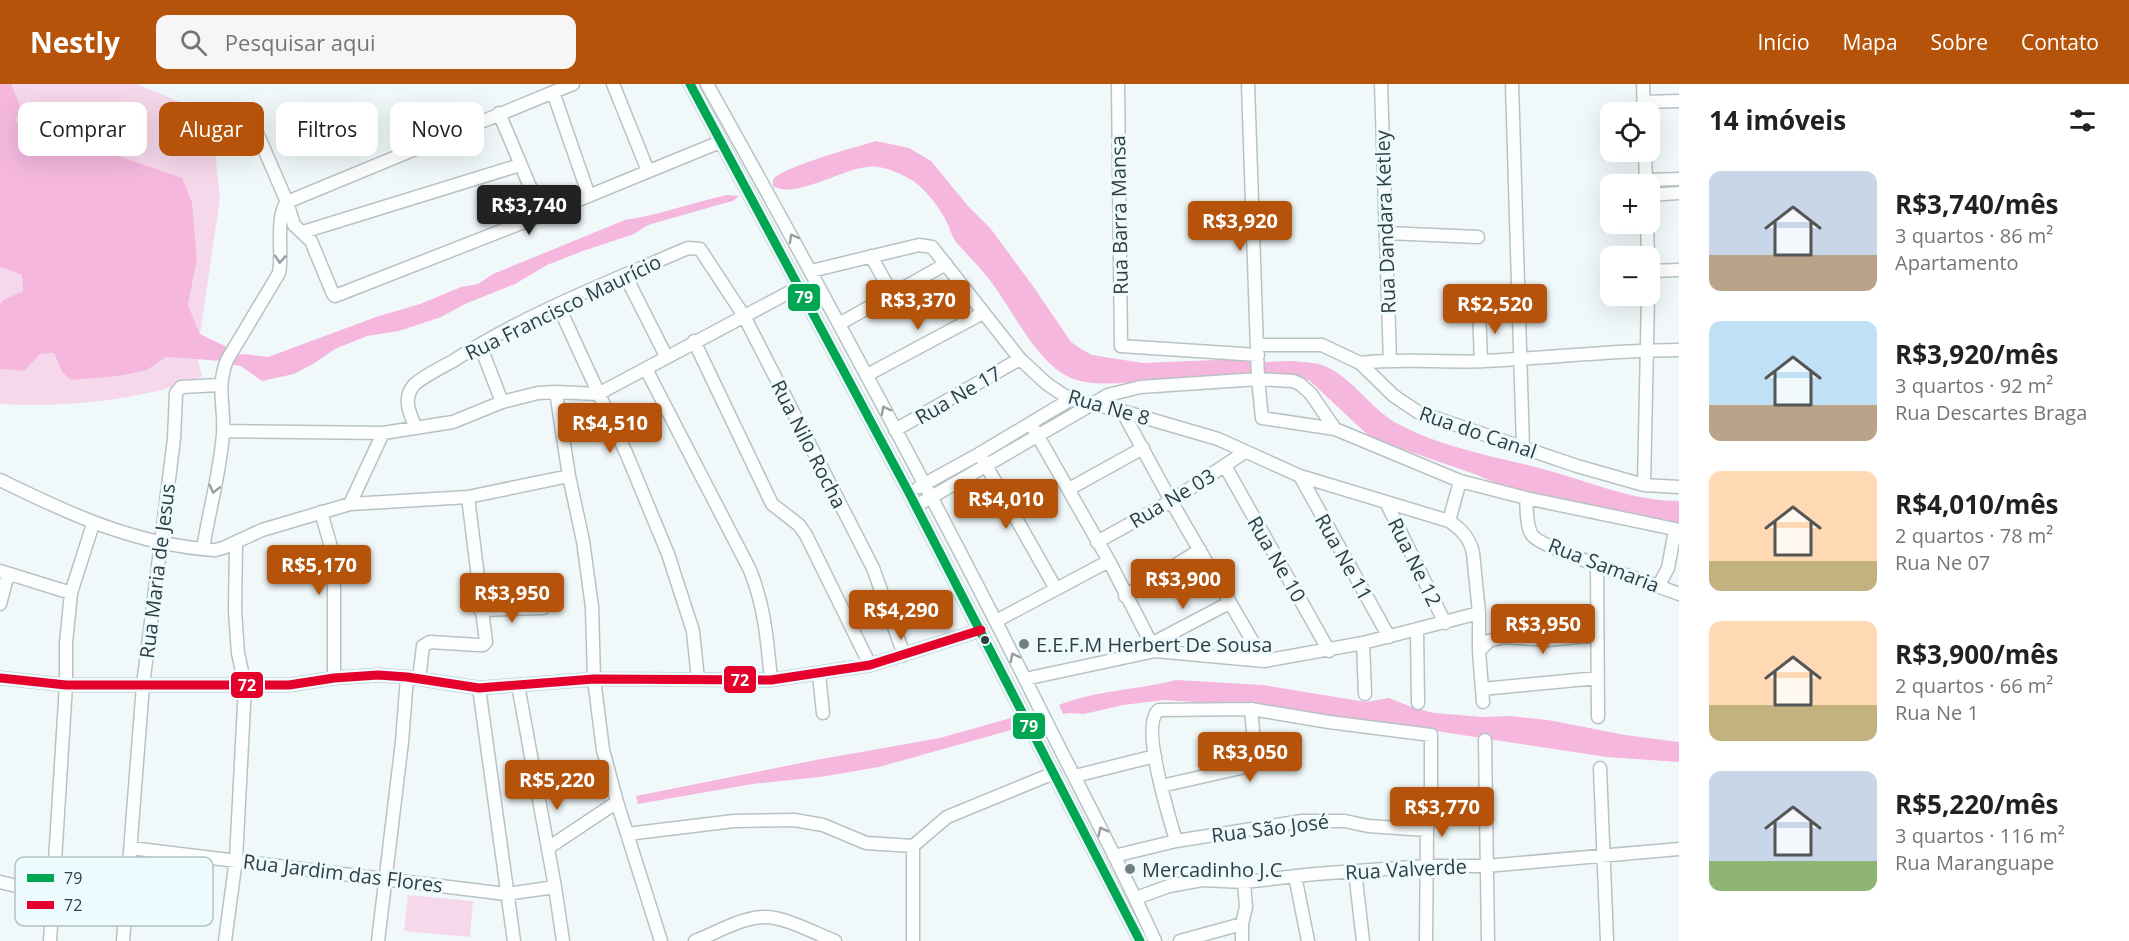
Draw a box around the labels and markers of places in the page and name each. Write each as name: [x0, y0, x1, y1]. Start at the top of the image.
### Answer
pin: R$3,740: [474, 185, 584, 236]
pin: R$3,920: [1185, 201, 1295, 252]
pin: R$3,370: [863, 280, 973, 331]
pin: R$2,520: [1440, 284, 1550, 335]
pin: R$4,510: [555, 403, 665, 454]
pin: R$4,010: [951, 479, 1061, 530]
pin: R$5,170: [264, 545, 374, 596]
pin: R$3,900: [1128, 559, 1238, 610]
pin: R$3,950: [457, 573, 567, 624]
pin: R$4,290: [846, 590, 956, 641]
pin: R$3,950: [1488, 604, 1598, 655]
place label: E.E.F.M Herbert De Sousa: [1036, 631, 1272, 658]
unlabelled marker: [979, 634, 991, 646]
marker: E.E.F.M Herbert De Sousa: [1017, 637, 1031, 651]
pin: R$3,050: [1195, 732, 1305, 783]
pin: R$5,220: [502, 760, 612, 811]
pin: R$3,770: [1387, 787, 1497, 838]
place label: Mercadinho J.C: [1142, 856, 1282, 883]
marker: Mercadinho J.C: [1123, 862, 1137, 876]

